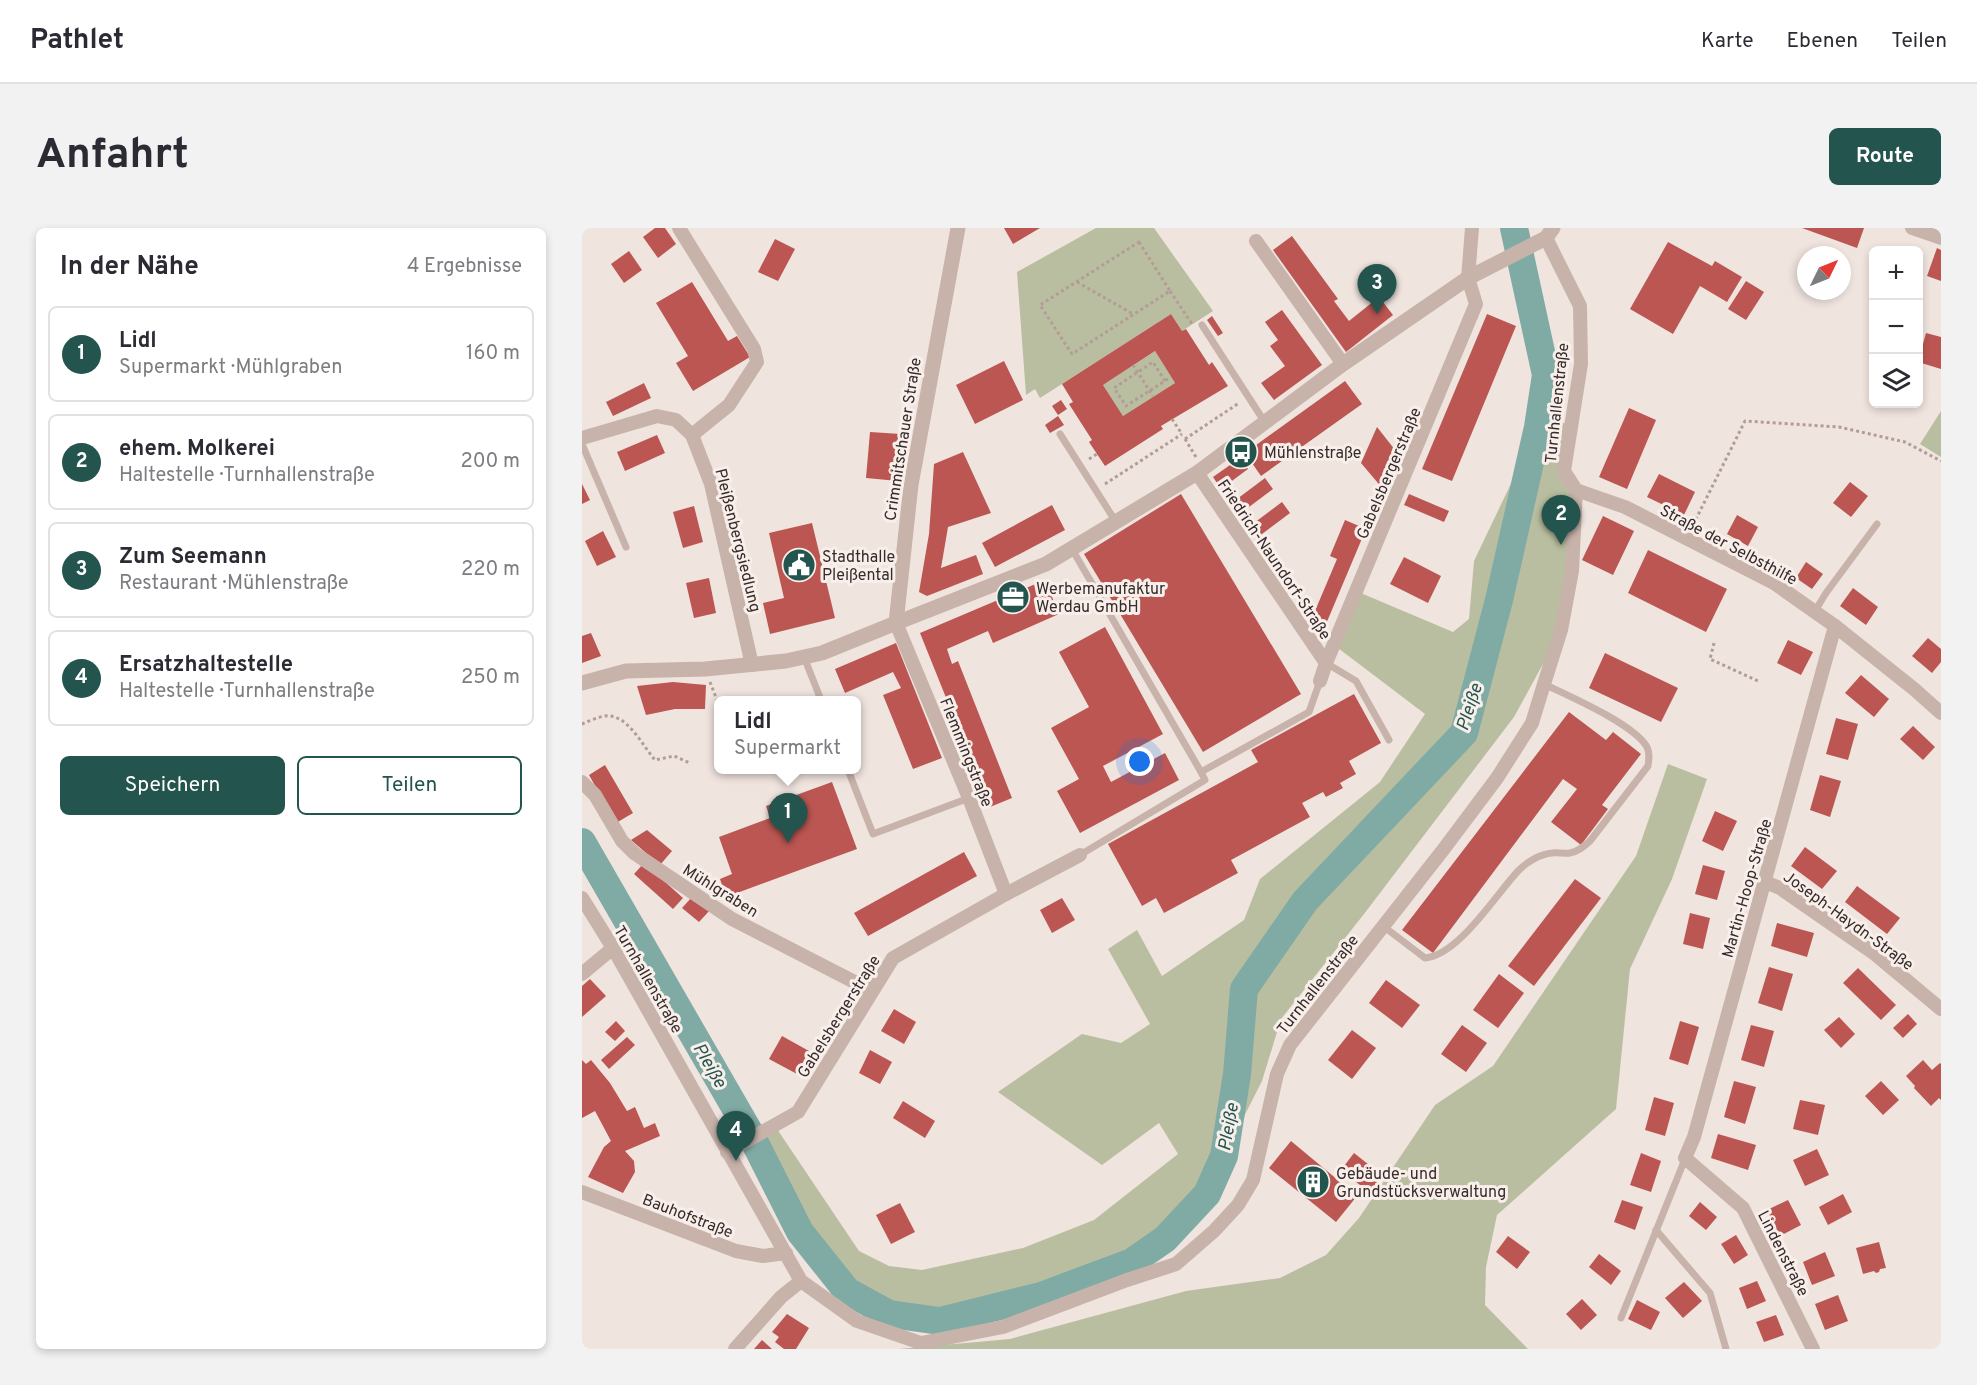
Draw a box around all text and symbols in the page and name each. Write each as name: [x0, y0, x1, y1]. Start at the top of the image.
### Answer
text: Pathlet: [30, 23, 124, 59]
text: Karte: [1701, 28, 1753, 55]
text: Ebenen: [1786, 28, 1858, 55]
text: Teilen: [1891, 28, 1947, 55]
button: Route: [1829, 128, 1941, 185]
text: Anfahrt: [36, 130, 189, 183]
north arrow: [1797, 246, 1851, 300]
map controls: [1869, 246, 1923, 408]
button: +: [1869, 246, 1923, 300]
text: In der Nähe: [60, 251, 199, 284]
text: 4 Ergebnisse: [407, 254, 522, 280]
pin: 3: [1358, 264, 1396, 314]
button: −: [1869, 300, 1923, 354]
text: Lidl: [119, 328, 157, 355]
text: 1: [78, 341, 86, 367]
text: 160 m: [466, 341, 520, 367]
street label: Turnhallenstraße: [1542, 342, 1574, 464]
button: layers: [1869, 354, 1923, 408]
text: Supermarkt · Mühlgraben: [119, 355, 342, 381]
street label: Crimmitschauer Straße: [881, 356, 927, 522]
street label: Gabelsbergerstraße: [1353, 405, 1427, 543]
bus stop icon: Mühlenstraße: [1223, 434, 1259, 470]
text: ehem. Molkerei: [119, 436, 275, 463]
place label: Mühlenstraße: [1264, 444, 1361, 464]
text: 2: [75, 449, 88, 475]
text: 200 m: [461, 449, 520, 475]
text: Haltestelle · Turnhallenstraße: [119, 463, 375, 489]
street label: Pleißenbergsiedlung: [710, 467, 765, 614]
street label: Friedrich-Naundorf-Straße: [1212, 476, 1335, 644]
pin: 2: [1542, 496, 1580, 545]
street label: Straße der Selbsthilfe: [1656, 501, 1800, 590]
text: Zum Seemann: [119, 544, 267, 571]
public building icon: Stadthalle Pleißental: [781, 547, 817, 583]
place label: Stadthalle Pleißental: [822, 548, 895, 586]
text: 3: [76, 557, 88, 583]
text: 220 m: [461, 557, 520, 583]
text: Restaurant · Mühlenstraße: [119, 571, 349, 597]
office icon: Werbemanufaktur Werdau GmbH: [995, 579, 1031, 615]
place label: Werbemanufaktur Werdau GmbH: [1036, 580, 1165, 618]
text: Ersatzhaltestelle: [119, 652, 293, 679]
text: 4: [75, 665, 88, 691]
text: 250 m: [461, 665, 520, 691]
text: Haltestelle · Turnhallenstraße: [119, 679, 375, 705]
water label: Pleiße: [1452, 680, 1489, 734]
street label: Flemmingstraße: [934, 695, 996, 810]
popup: [714, 696, 861, 774]
text: Lidl: [734, 709, 772, 736]
text: Supermarkt: [734, 736, 841, 762]
your location: [1125, 747, 1154, 776]
button: Speichern: [60, 756, 285, 815]
button: Teilen: [297, 756, 522, 815]
pin: 1: [768, 794, 808, 843]
street label: Martin-Hoop-Straße: [1719, 817, 1777, 960]
street label: Mühlgraben: [678, 861, 762, 923]
street label: Joseph-Haydn-Straße: [1779, 868, 1917, 976]
street label: Turnhallenstraße: [608, 923, 686, 1037]
street label: Turnhallenstraße: [1273, 931, 1364, 1039]
street label: Gabelsbergerstraße: [794, 952, 886, 1082]
water label: Pleiße: [687, 1039, 731, 1093]
water label: Pleiße: [1214, 1101, 1245, 1153]
pin: 4: [716, 1112, 756, 1161]
building icon: Gebäude- und Grundstücksverwaltung: [1295, 1164, 1331, 1200]
place label: Gebäude- und Grundstücksverwaltung: [1336, 1165, 1506, 1203]
street label: Bauhofstraße: [639, 1190, 735, 1243]
street label: Lindenstraße: [1752, 1208, 1812, 1300]

